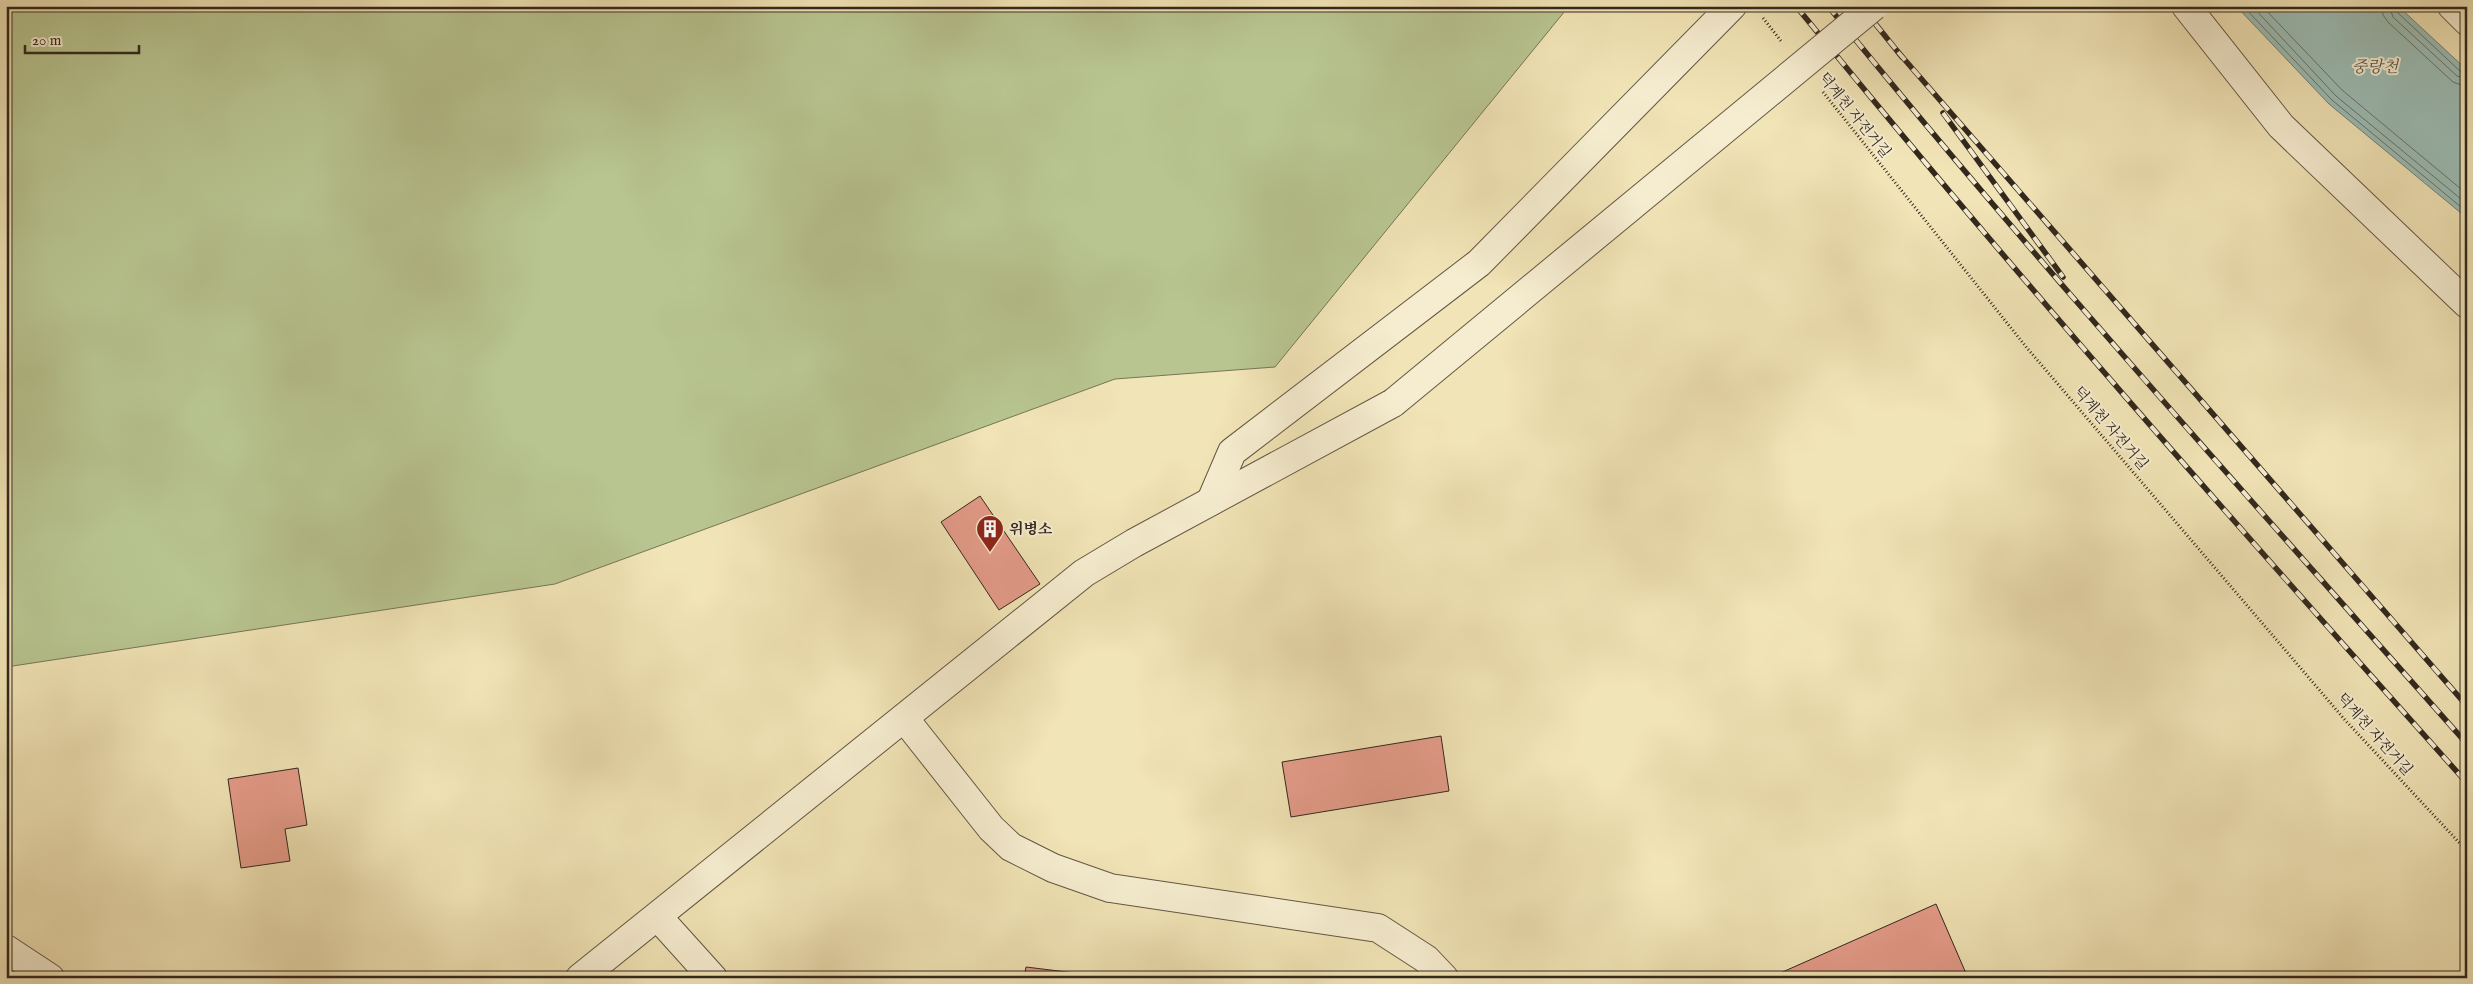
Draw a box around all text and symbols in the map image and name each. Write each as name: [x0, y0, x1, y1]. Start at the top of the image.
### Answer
scale bar: [25, 22, 139, 54]
text: 20 m: [32, 31, 62, 50]
water label: 중랑천: [2352, 58, 2400, 78]
street label: 덕계천 자전거길: [1814, 69, 1895, 162]
street label: 덕계천 자전거길: [2069, 383, 2152, 474]
building icon: 위병소: [975, 514, 1005, 553]
place label: 위병소: [1009, 520, 1053, 539]
street label: 덕계천 자전거길: [2333, 689, 2417, 780]

